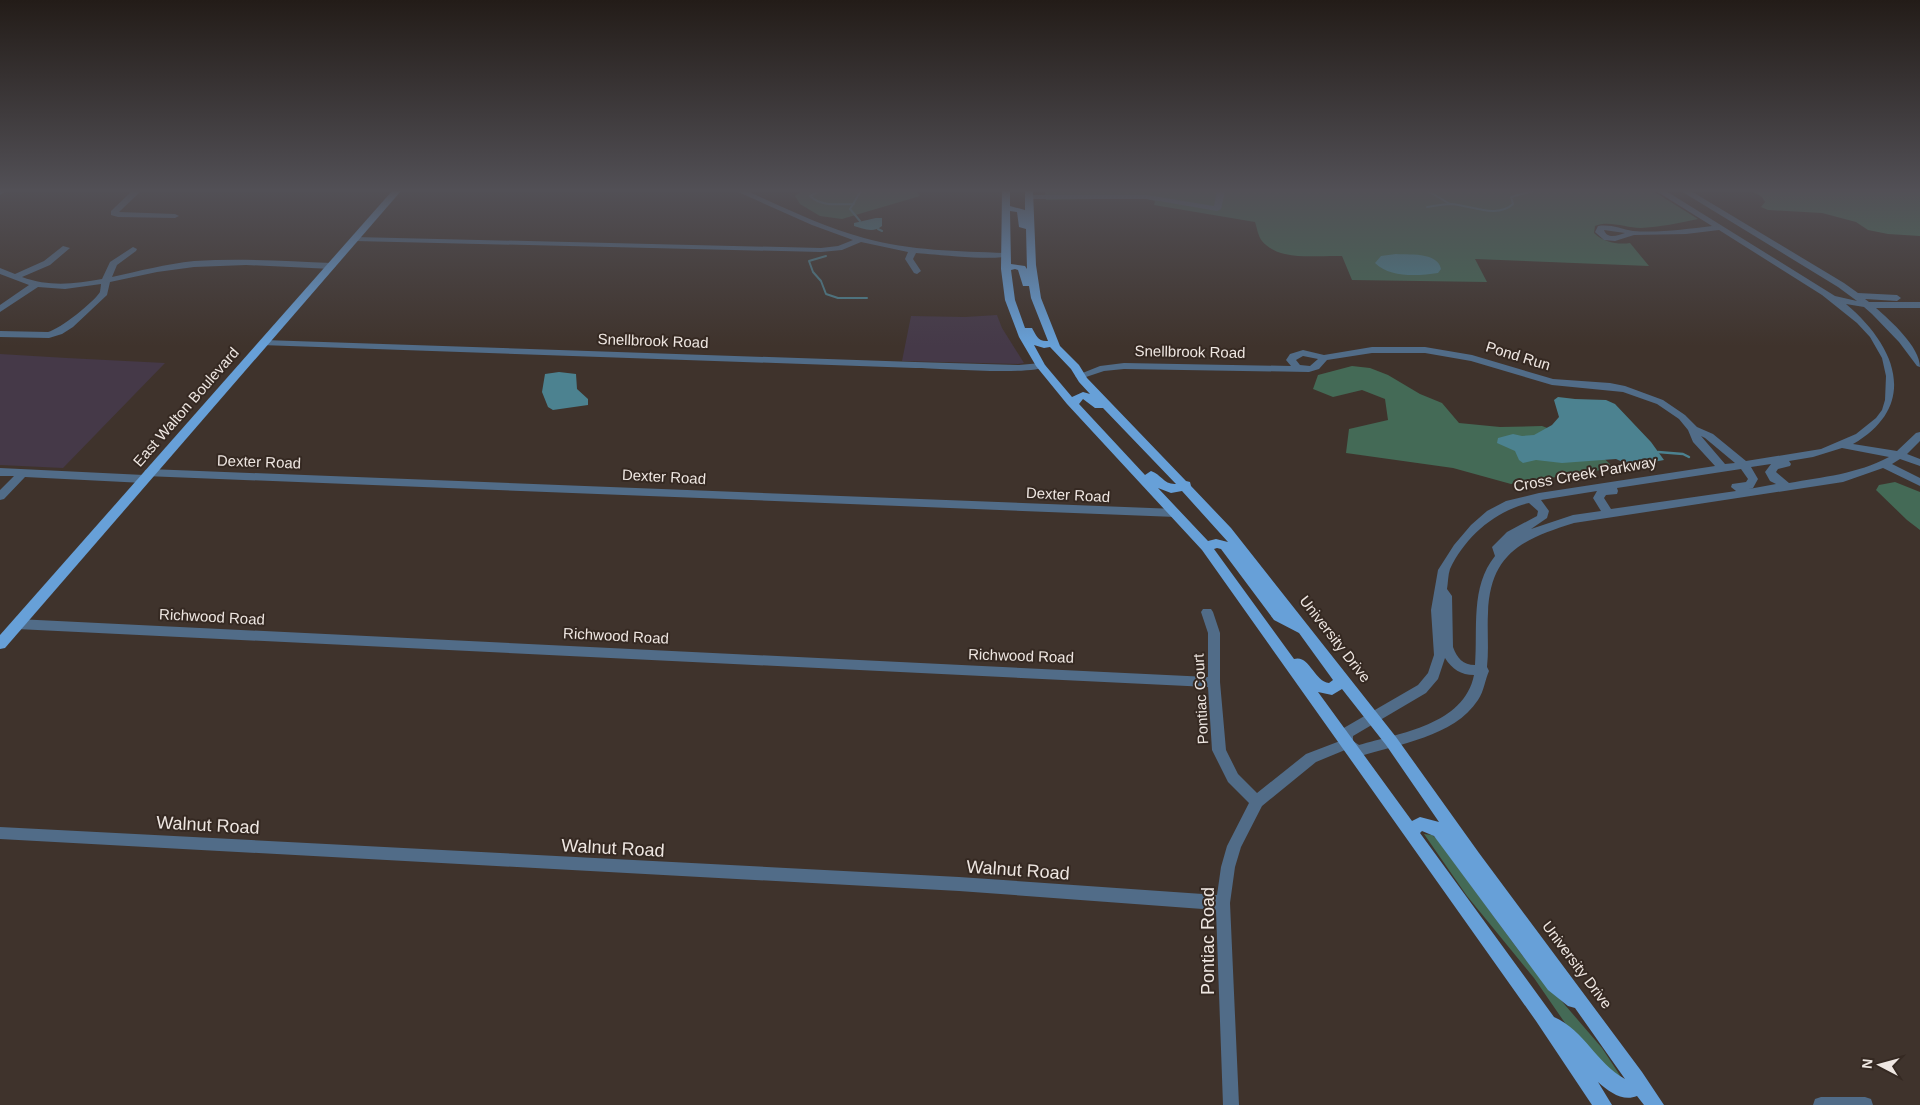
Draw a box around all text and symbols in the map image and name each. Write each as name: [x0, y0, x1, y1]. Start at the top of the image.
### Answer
street label: Snellbrook Road: [597, 330, 709, 351]
street label: Pond Run: [1484, 338, 1553, 373]
street label: Snellbrook Road: [1134, 342, 1246, 361]
street label: East Walton Boulevard: [129, 344, 242, 470]
street label: Dexter Road: [217, 452, 301, 471]
street label: Cross Creek Parkway: [1512, 452, 1658, 494]
street label: Dexter Road: [622, 466, 707, 487]
street label: Dexter Road: [1026, 484, 1111, 505]
street label: University Drive: [1296, 592, 1374, 685]
street label: Richwood Road: [159, 605, 265, 628]
street label: Richwood Road: [563, 624, 669, 647]
street label: Richwood Road: [968, 645, 1074, 666]
street label: Pontiac Court: [1190, 652, 1211, 745]
street label: Walnut Road: [156, 812, 260, 838]
street label: Walnut Road: [561, 835, 665, 861]
street label: Walnut Road: [966, 856, 1070, 884]
street label: Pontiac Road: [1198, 887, 1218, 995]
street label: University Drive: [1539, 918, 1616, 1012]
north arrow: [1855, 1040, 1905, 1090]
text: N: [1859, 1058, 1876, 1070]

